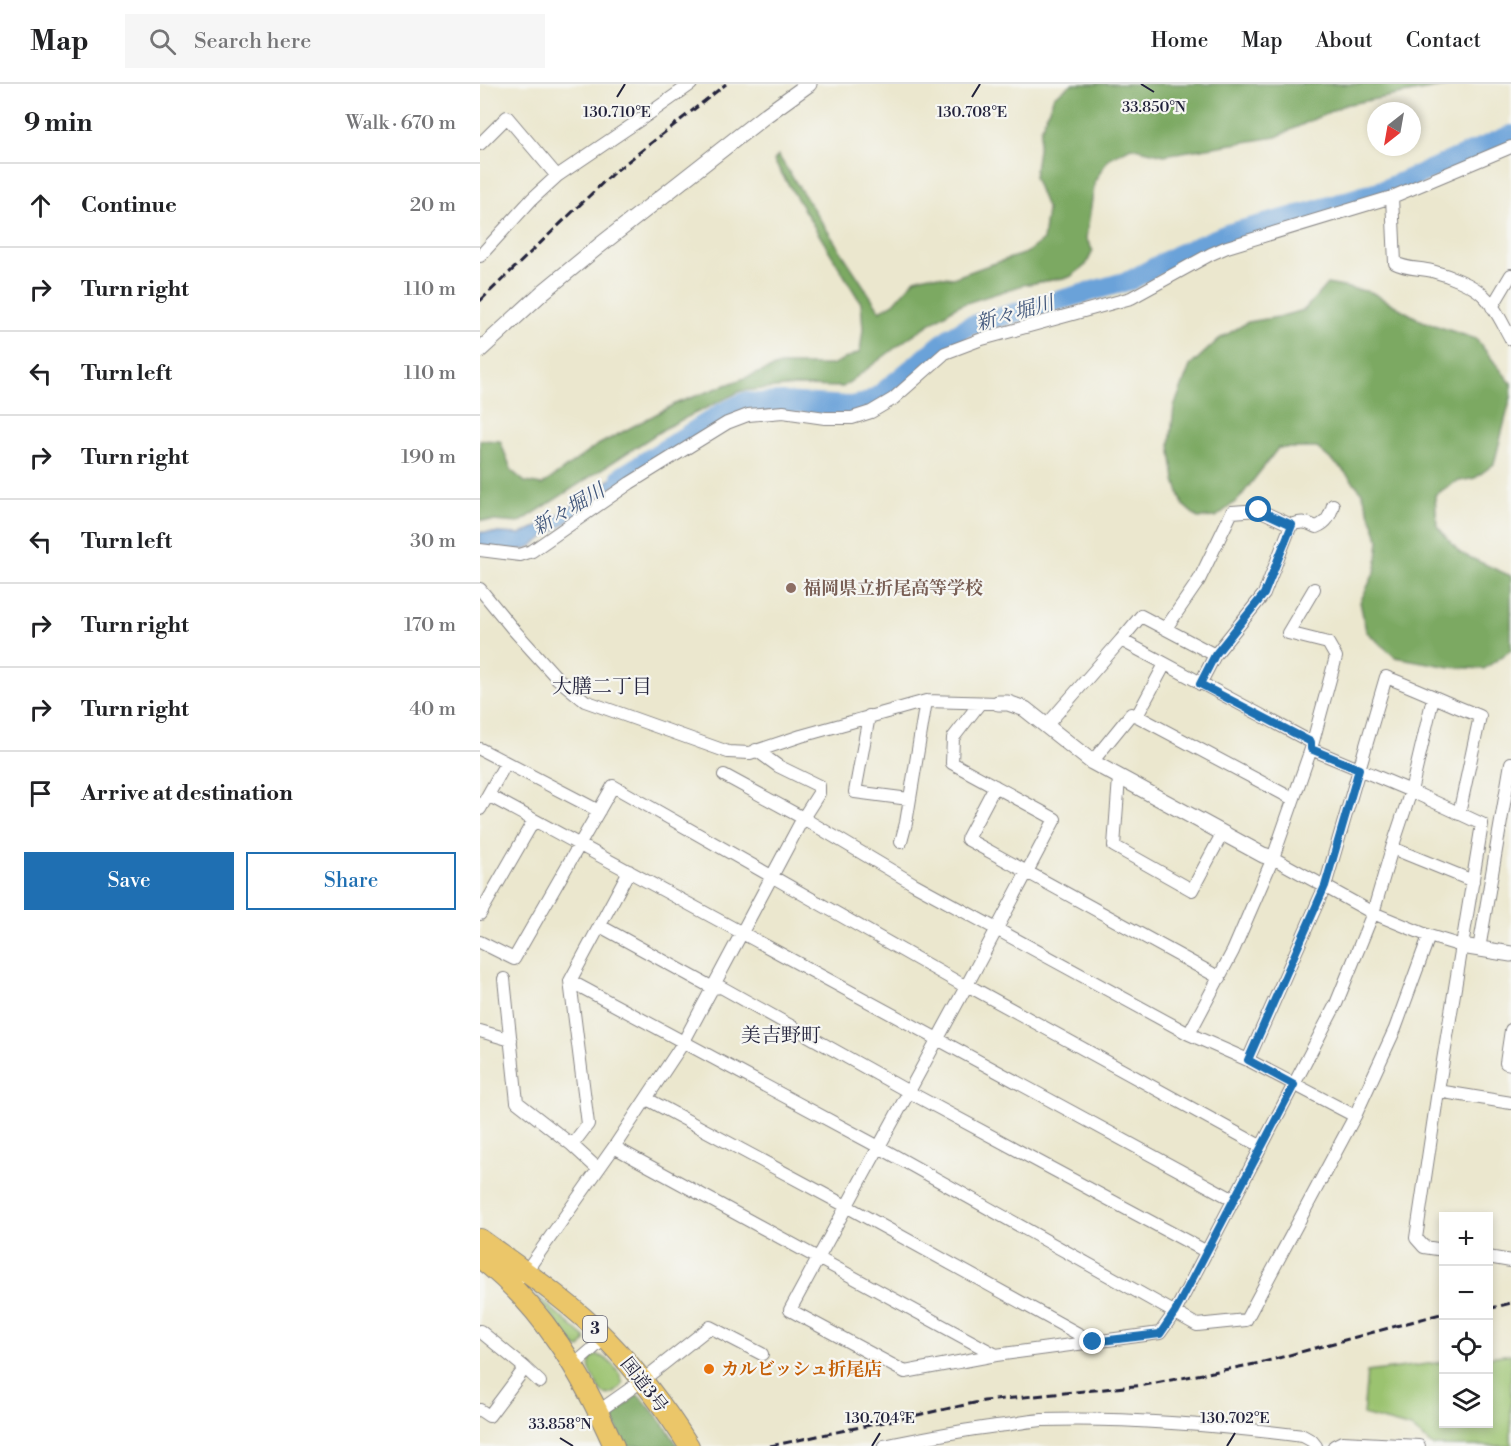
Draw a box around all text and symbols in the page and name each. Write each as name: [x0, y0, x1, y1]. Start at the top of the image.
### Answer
search box: [125, 14, 545, 68]
text: Map: [30, 24, 89, 59]
icon: search: [146, 25, 179, 58]
text: Search here: [194, 28, 311, 55]
text: Home: [1151, 28, 1208, 54]
text: Map: [1241, 28, 1283, 54]
text: About: [1316, 28, 1373, 54]
text: Contact: [1406, 28, 1481, 54]
text: 33.850°N: [1122, 98, 1186, 117]
north arrow: [1367, 102, 1421, 156]
text: 130.710°E: [583, 103, 651, 122]
text: 130.708°E: [937, 103, 1007, 122]
text: 9 min: [24, 107, 92, 139]
text: Walk · 670 m: [346, 111, 456, 136]
icon: ahead: [24, 189, 57, 222]
text: Continue: [81, 192, 177, 219]
text: 20 m: [410, 193, 456, 218]
icon: right: [24, 273, 57, 306]
text: Turn right: [81, 276, 189, 303]
text: 110 m: [404, 277, 456, 302]
water label: 新々堀川: [973, 290, 1059, 337]
icon: left: [24, 357, 57, 390]
text: Turn left: [81, 360, 172, 387]
text: 110 m: [404, 361, 456, 386]
icon: right: [24, 441, 57, 474]
text: Turn right: [81, 444, 189, 471]
text: 190 m: [401, 445, 456, 470]
water label: 新々堀川: [528, 478, 611, 541]
route start: [1245, 496, 1271, 522]
icon: left: [24, 525, 57, 558]
text: Turn left: [81, 528, 172, 555]
text: 30 m: [410, 529, 456, 554]
place label: 福岡県立折尾高等学校: [803, 577, 983, 600]
marker: 福岡県立折尾高等学校: [784, 581, 798, 595]
icon: right: [24, 609, 57, 642]
text: Turn right: [81, 612, 189, 639]
text: 170 m: [404, 613, 456, 638]
district label: 大膳二丁目: [552, 675, 652, 700]
icon: right: [24, 693, 57, 726]
text: Turn right: [81, 696, 189, 723]
text: 40 m: [409, 697, 456, 722]
icon: arrive: [24, 777, 57, 810]
text: Arrive at destination: [81, 780, 293, 807]
button: Save: [24, 852, 234, 910]
button: Share: [246, 852, 456, 910]
district label: 美吉野町: [741, 1024, 821, 1049]
map controls: [1439, 1212, 1493, 1428]
button: +: [1439, 1212, 1493, 1266]
button: −: [1439, 1266, 1493, 1320]
road number: 3: [583, 1316, 607, 1342]
button: locate: [1439, 1320, 1493, 1374]
route end: [1079, 1328, 1105, 1354]
street label: 国道3号: [615, 1353, 673, 1417]
place label: カルビッシュ折尾店: [721, 1358, 882, 1381]
marker: カルビッシュ折尾店: [702, 1362, 716, 1376]
button: layers: [1439, 1374, 1493, 1428]
text: 130.704°E: [845, 1409, 915, 1428]
text: 130.702°E: [1200, 1409, 1270, 1428]
text: 33.858°N: [528, 1415, 592, 1434]

